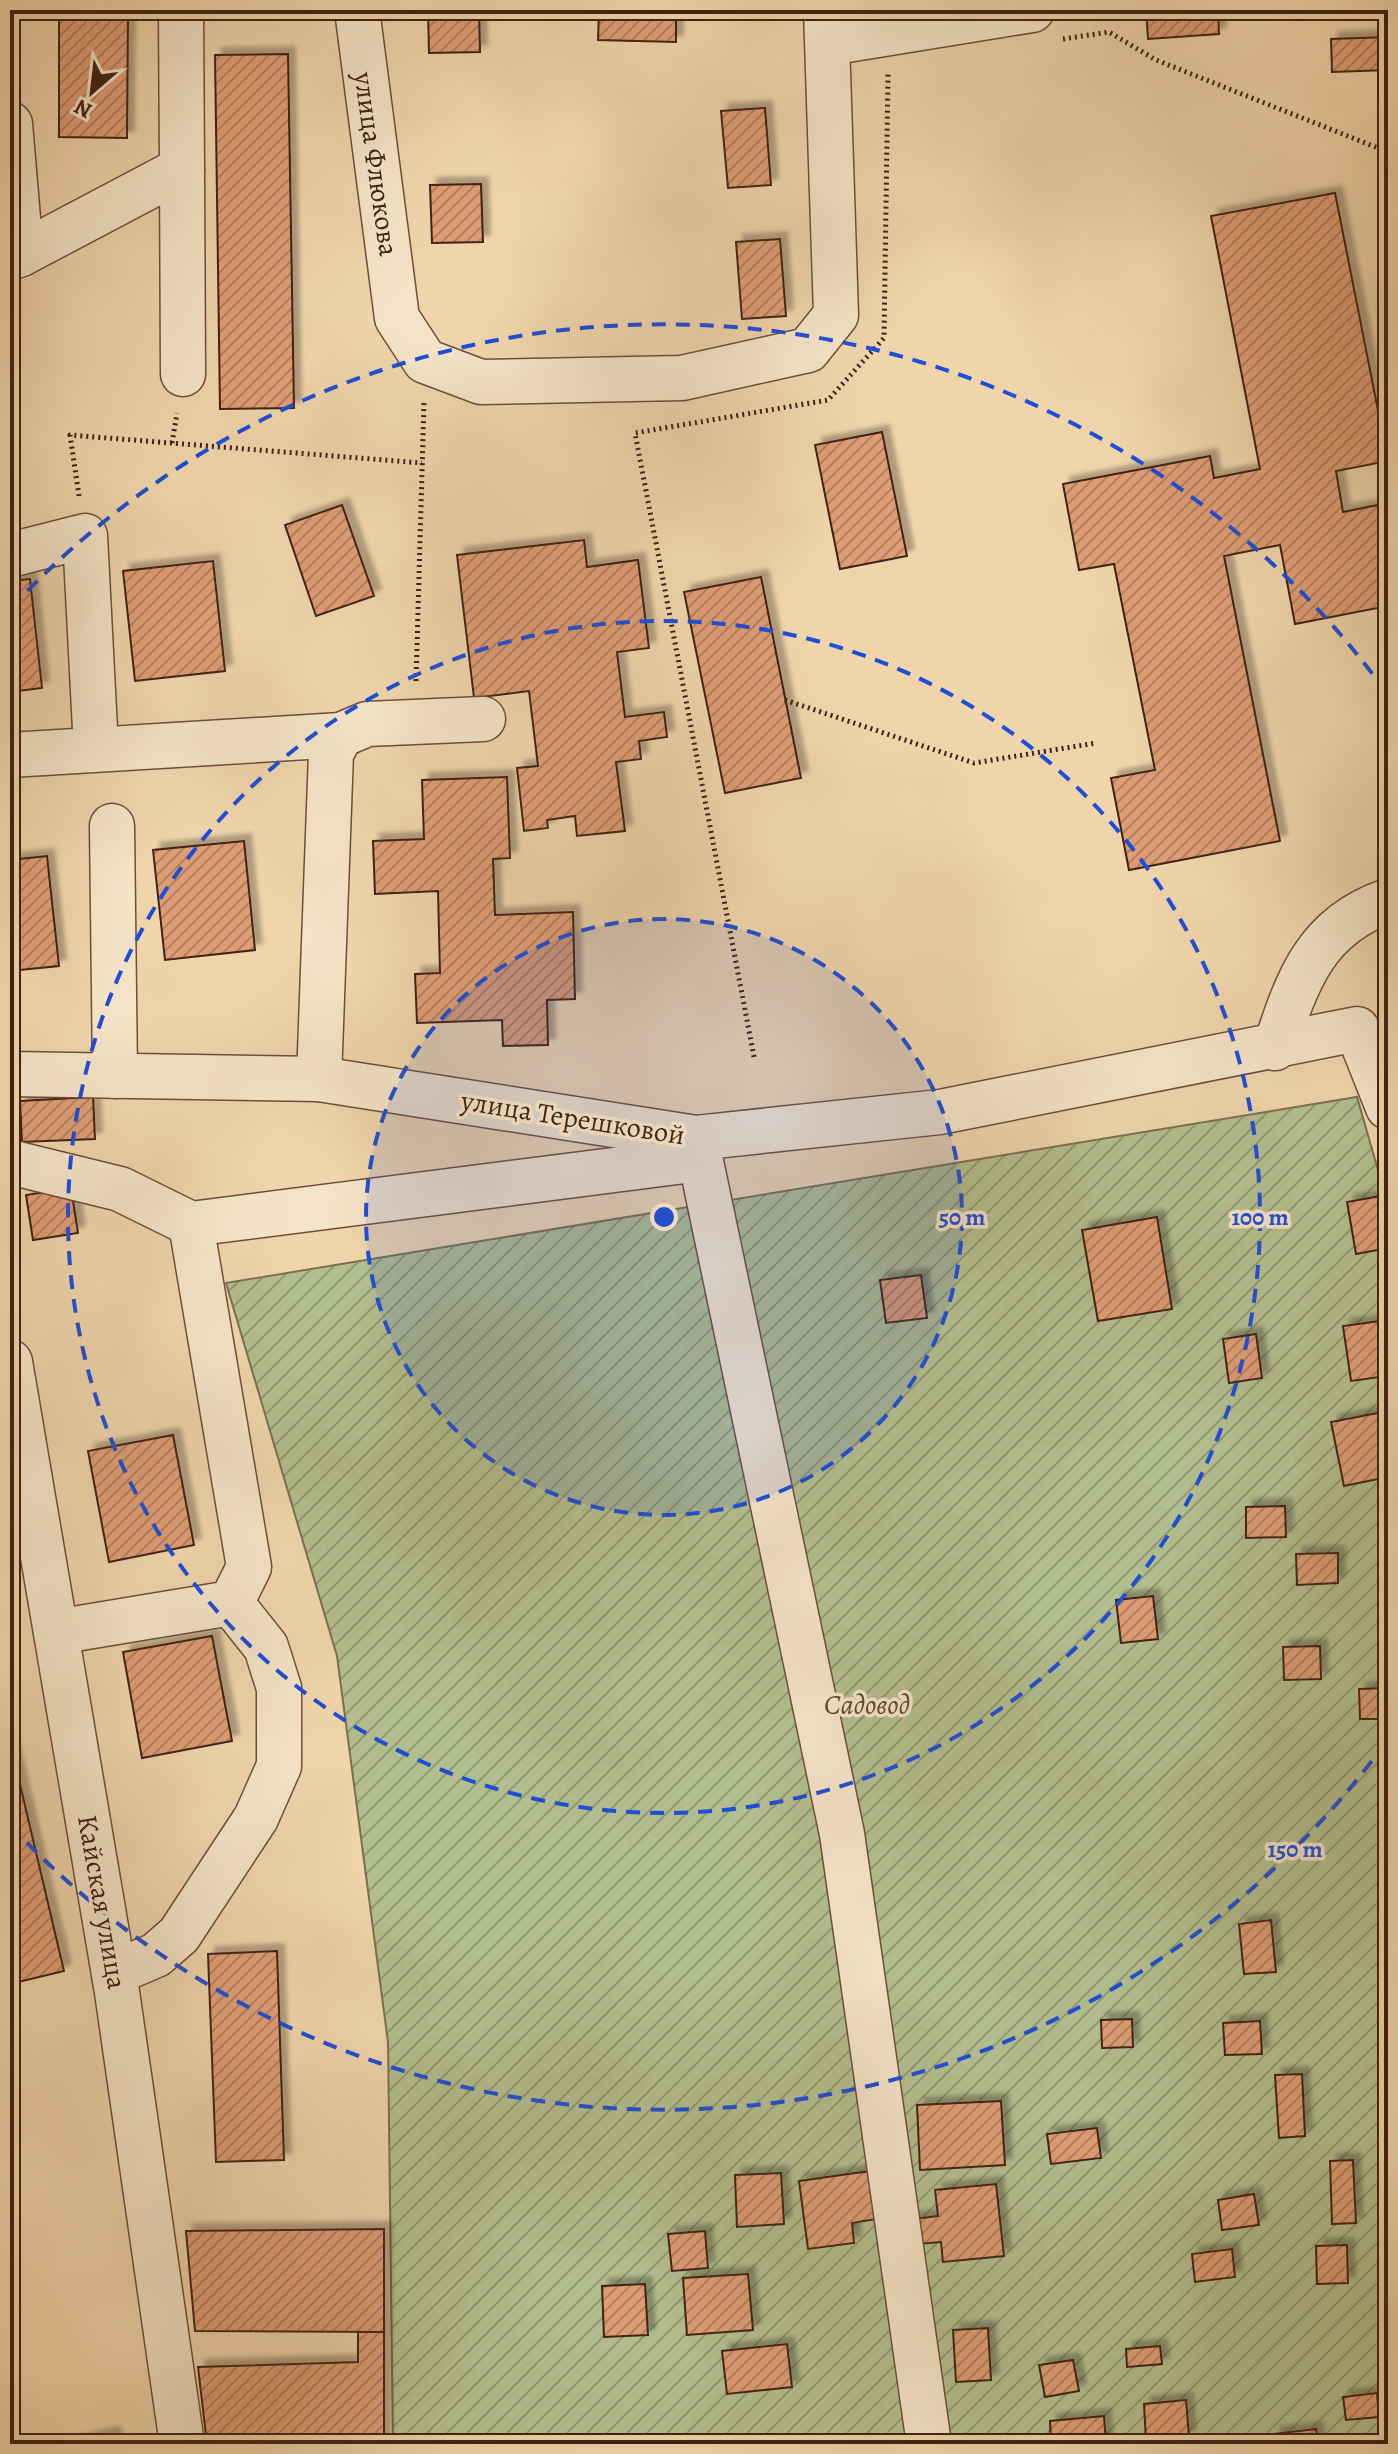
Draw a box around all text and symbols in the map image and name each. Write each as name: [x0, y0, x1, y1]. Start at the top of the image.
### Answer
north arrow: [52, 52, 132, 132]
street label: улица Флюкова: [344, 69, 408, 259]
text: N: [69, 92, 97, 126]
street label: улица Терешковой: [458, 1081, 687, 1154]
text: 50 m: [939, 1201, 985, 1233]
text: 100 m: [1231, 1201, 1289, 1233]
centre of rings: [650, 1203, 678, 1231]
park label: Садовод: [824, 1686, 910, 1724]
street label: Кайская улица: [68, 1812, 136, 1992]
text: 150 m: [1267, 1833, 1323, 1865]

